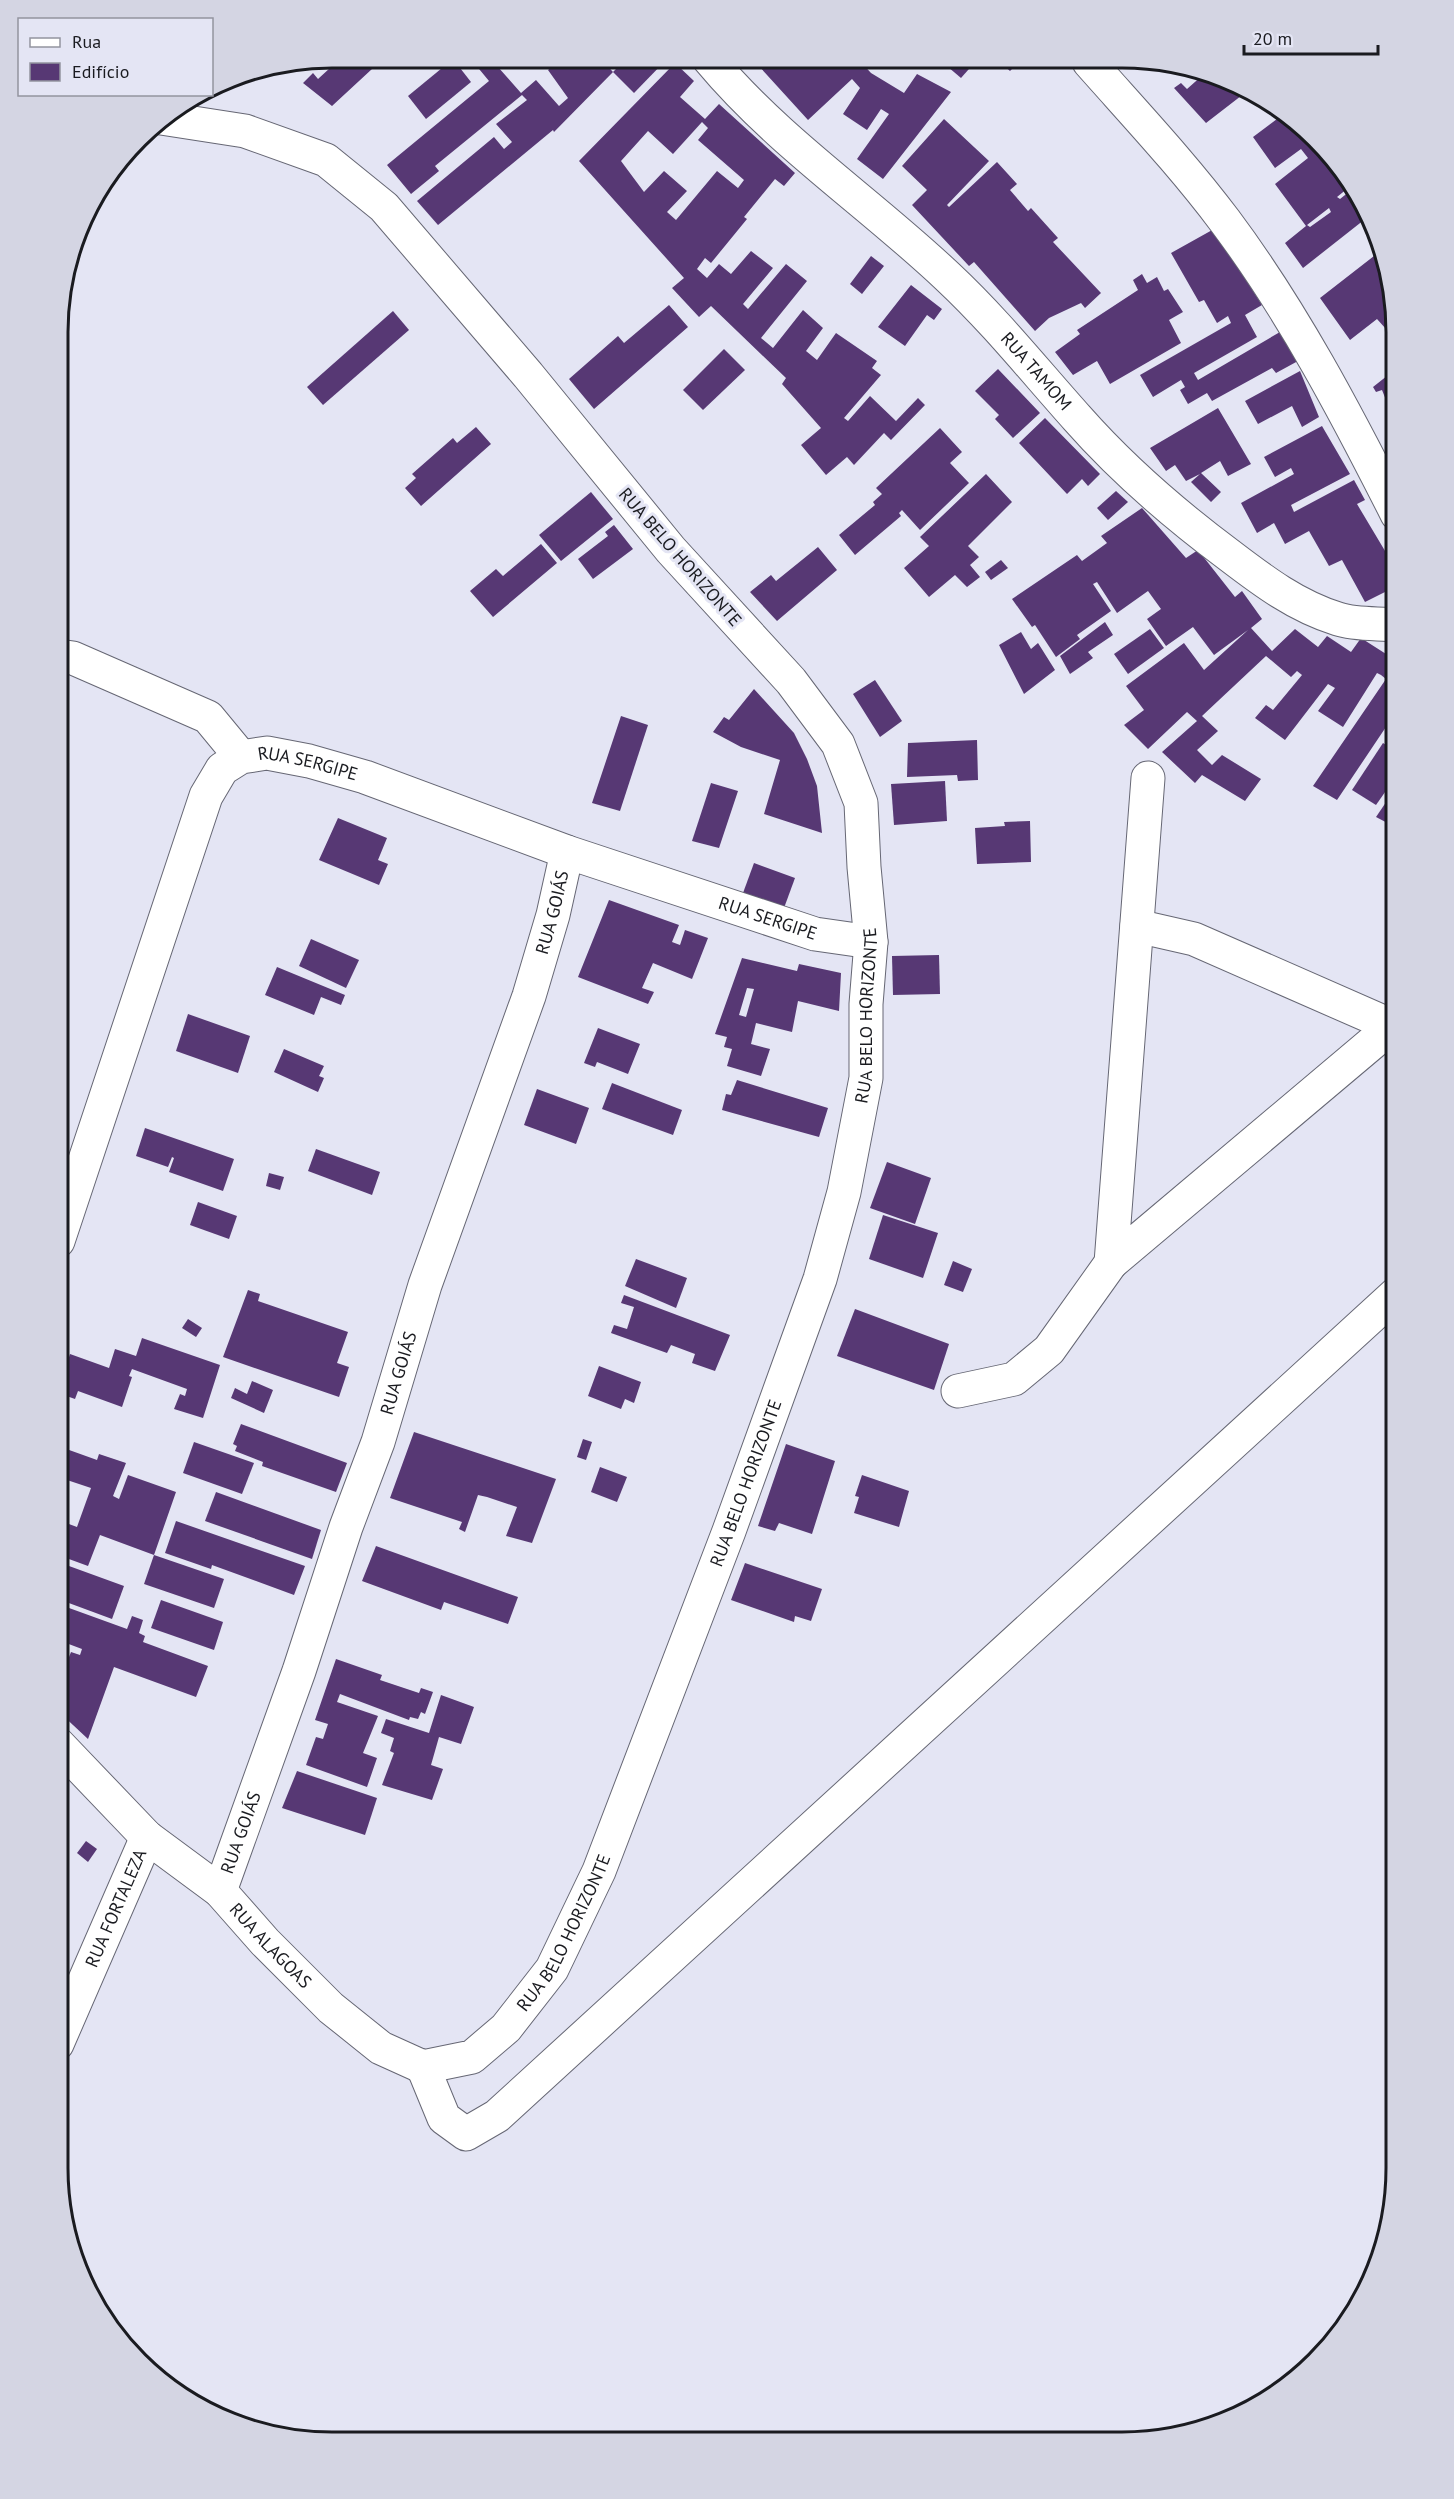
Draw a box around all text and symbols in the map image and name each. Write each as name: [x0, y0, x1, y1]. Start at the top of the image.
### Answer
legend: [18, 18, 213, 96]
scale bar: [1244, 18, 1378, 56]
text: 20 m: [1253, 27, 1292, 50]
text: Rua: [72, 30, 101, 53]
text: Edifício: [72, 60, 129, 83]
street label: RUA TAMOM: [996, 327, 1077, 415]
street label: RUA BELO HORIZONTE: [614, 483, 747, 631]
street label: RUA SERGIPE: [256, 741, 361, 785]
street label: RUA GOIÁS: [530, 868, 574, 957]
street label: RUA SERGIPE: [716, 891, 820, 945]
street label: RUA BELO HORIZONTE: [849, 927, 882, 1105]
street label: RUA GOIÁS: [375, 1329, 421, 1417]
street label: RUA BELO HORIZONTE: [704, 1396, 787, 1570]
street label: RUA GOIÁS: [215, 1788, 266, 1877]
street label: RUA FORTALEZA: [80, 1845, 152, 1971]
street label: RUA BELO HORIZONTE: [511, 1851, 615, 2016]
street label: RUA ALAGOAS: [225, 1898, 317, 1993]

